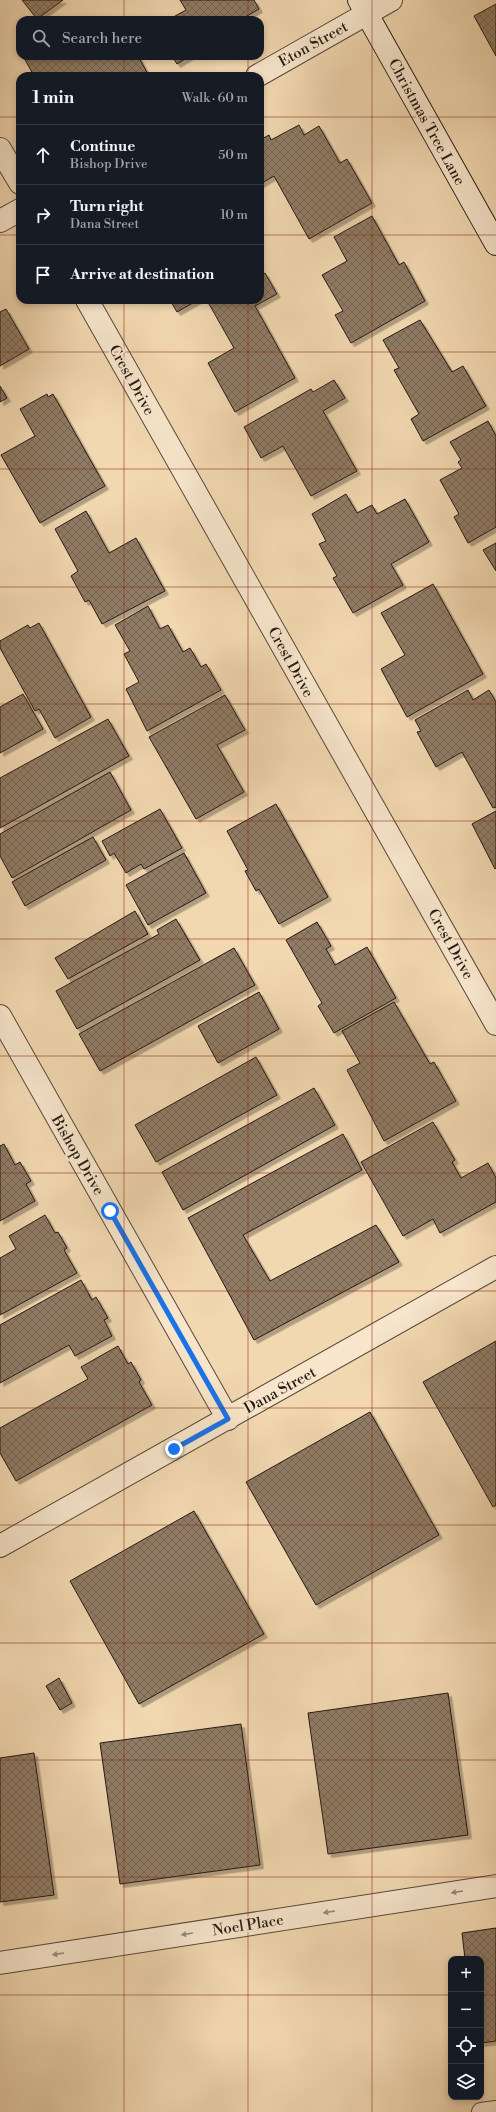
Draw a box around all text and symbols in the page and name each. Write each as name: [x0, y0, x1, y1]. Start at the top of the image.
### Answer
search box: [16, 16, 264, 60]
street label: Eton Street: [275, 17, 352, 71]
icon: search: [30, 27, 52, 49]
text: Search here: [62, 29, 142, 48]
street label: Christmas Tree Lane: [384, 56, 469, 189]
text: 1 min: [32, 87, 74, 109]
text: Walk · 60 m: [182, 90, 248, 106]
text: Continue: [70, 137, 135, 156]
icon: ahead: [32, 144, 54, 166]
text: 50 m: [218, 147, 248, 163]
text: Bishop Drive: [70, 156, 147, 172]
text: Turn right: [70, 197, 144, 216]
icon: right: [32, 204, 54, 226]
text: 10 m: [220, 207, 248, 223]
text: Dana Street: [70, 216, 139, 232]
icon: arrive: [32, 264, 54, 286]
text: Arrive at destination: [70, 265, 214, 284]
street label: Crest Drive: [104, 342, 159, 419]
street label: Crest Drive: [263, 624, 318, 701]
street label: Crest Drive: [423, 906, 478, 983]
street label: Bishop Drive: [46, 1111, 108, 1199]
route start: [101, 1202, 119, 1220]
street label: Dana Street: [241, 1362, 320, 1418]
route end: [165, 1440, 183, 1458]
one-way arrow: [451, 1889, 464, 1895]
one-way arrow: [323, 1909, 335, 1915]
street label: Noel Place: [211, 1910, 285, 1941]
one-way arrow: [181, 1931, 193, 1937]
one-way arrow: [52, 1951, 64, 1957]
map controls: [448, 1956, 484, 2100]
button: +: [448, 1956, 484, 1992]
button: −: [448, 1992, 484, 2028]
button: locate: [448, 2028, 484, 2064]
button: layers: [448, 2064, 484, 2100]

